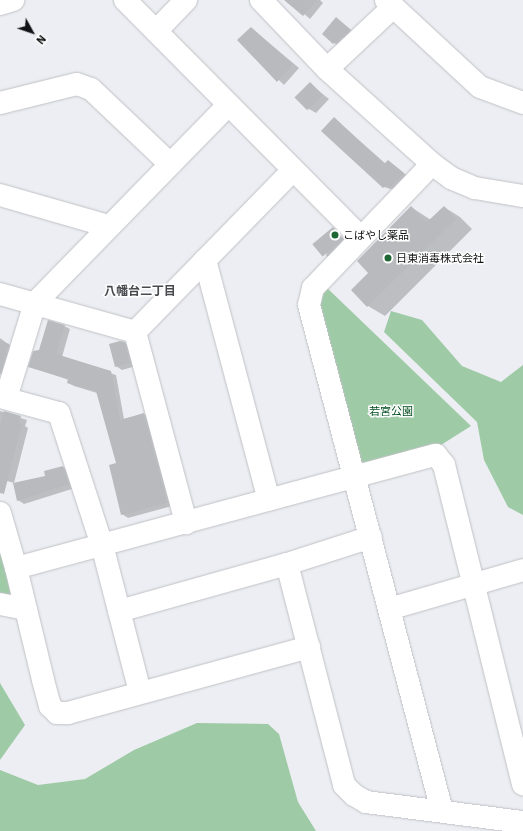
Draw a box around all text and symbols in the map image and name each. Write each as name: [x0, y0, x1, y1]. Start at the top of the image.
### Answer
north arrow: [12, 12, 52, 52]
text: N: [33, 32, 49, 47]
place label: こばやし薬品: [343, 228, 409, 242]
marker: こばやし薬品: [330, 230, 340, 240]
place label: 日東消毒株式会社: [396, 251, 484, 265]
marker: 日東消毒株式会社: [383, 253, 393, 263]
district label: 八幡台二丁目: [104, 284, 176, 298]
park label: 若宮公園: [369, 404, 413, 418]

